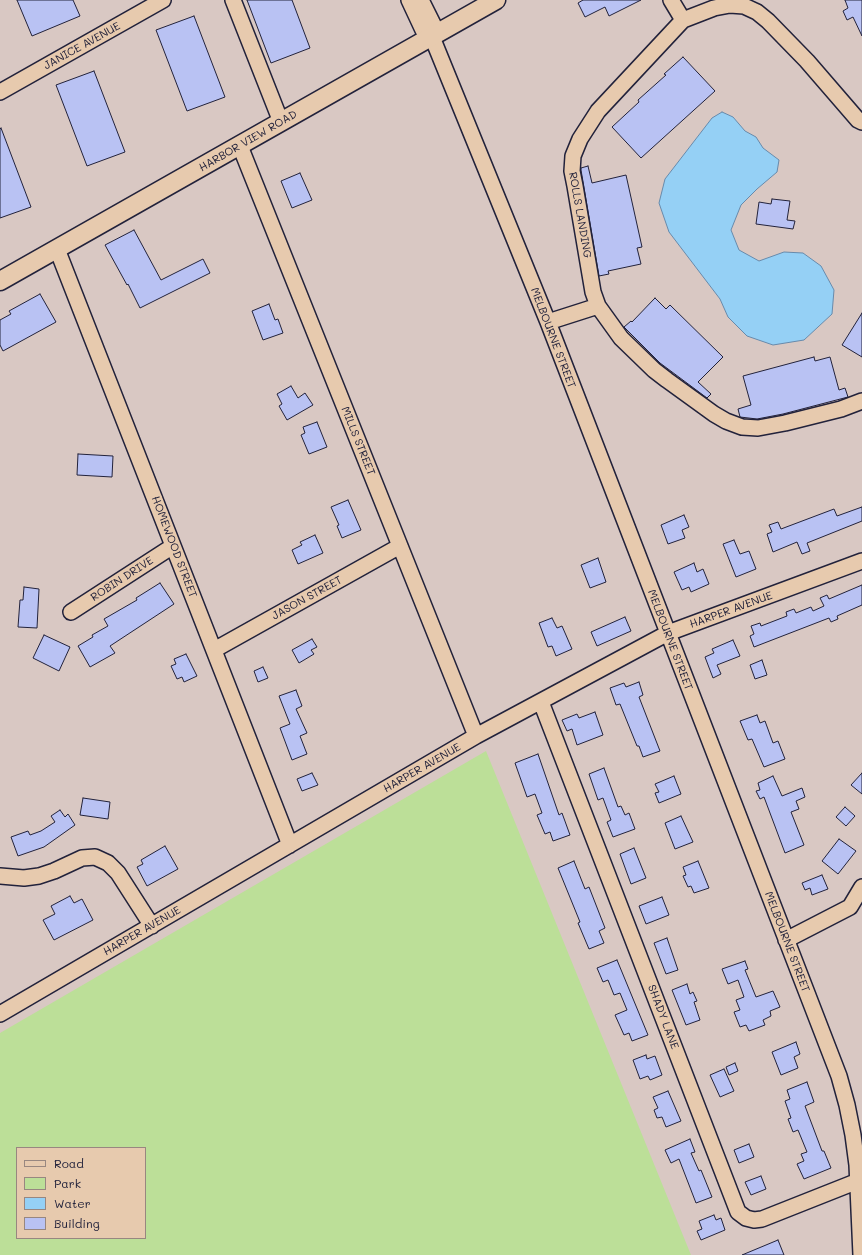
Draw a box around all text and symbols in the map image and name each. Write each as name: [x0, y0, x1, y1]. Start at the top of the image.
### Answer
street label: JANICE AVENUE: [41, 20, 123, 72]
street label: HARBOR VIEW ROAD: [197, 108, 299, 174]
street label: ROLLS LANDING: [566, 171, 594, 259]
street label: MELBOURNE STREET: [528, 286, 578, 390]
street label: MILLS STREET: [338, 405, 378, 477]
street label: HOMEWOOD STREET: [149, 494, 199, 600]
street label: ROBIN DRIVE: [88, 554, 156, 604]
street label: JASON STREET: [270, 573, 344, 623]
street label: MELBOURNE STREET: [645, 588, 695, 692]
street label: HARPER AVENUE: [688, 589, 774, 631]
street label: HARPER AVENUE: [381, 740, 463, 796]
street label: MELBOURNE STREET: [762, 890, 812, 994]
street label: HARPER AVENUE: [101, 903, 183, 959]
street label: SHADY LANE: [645, 983, 681, 1051]
legend: [16, 1147, 146, 1239]
text: Road: [54, 1155, 84, 1171]
text: Park: [54, 1175, 81, 1191]
text: Water: [54, 1195, 91, 1211]
text: Building: [54, 1215, 100, 1231]

